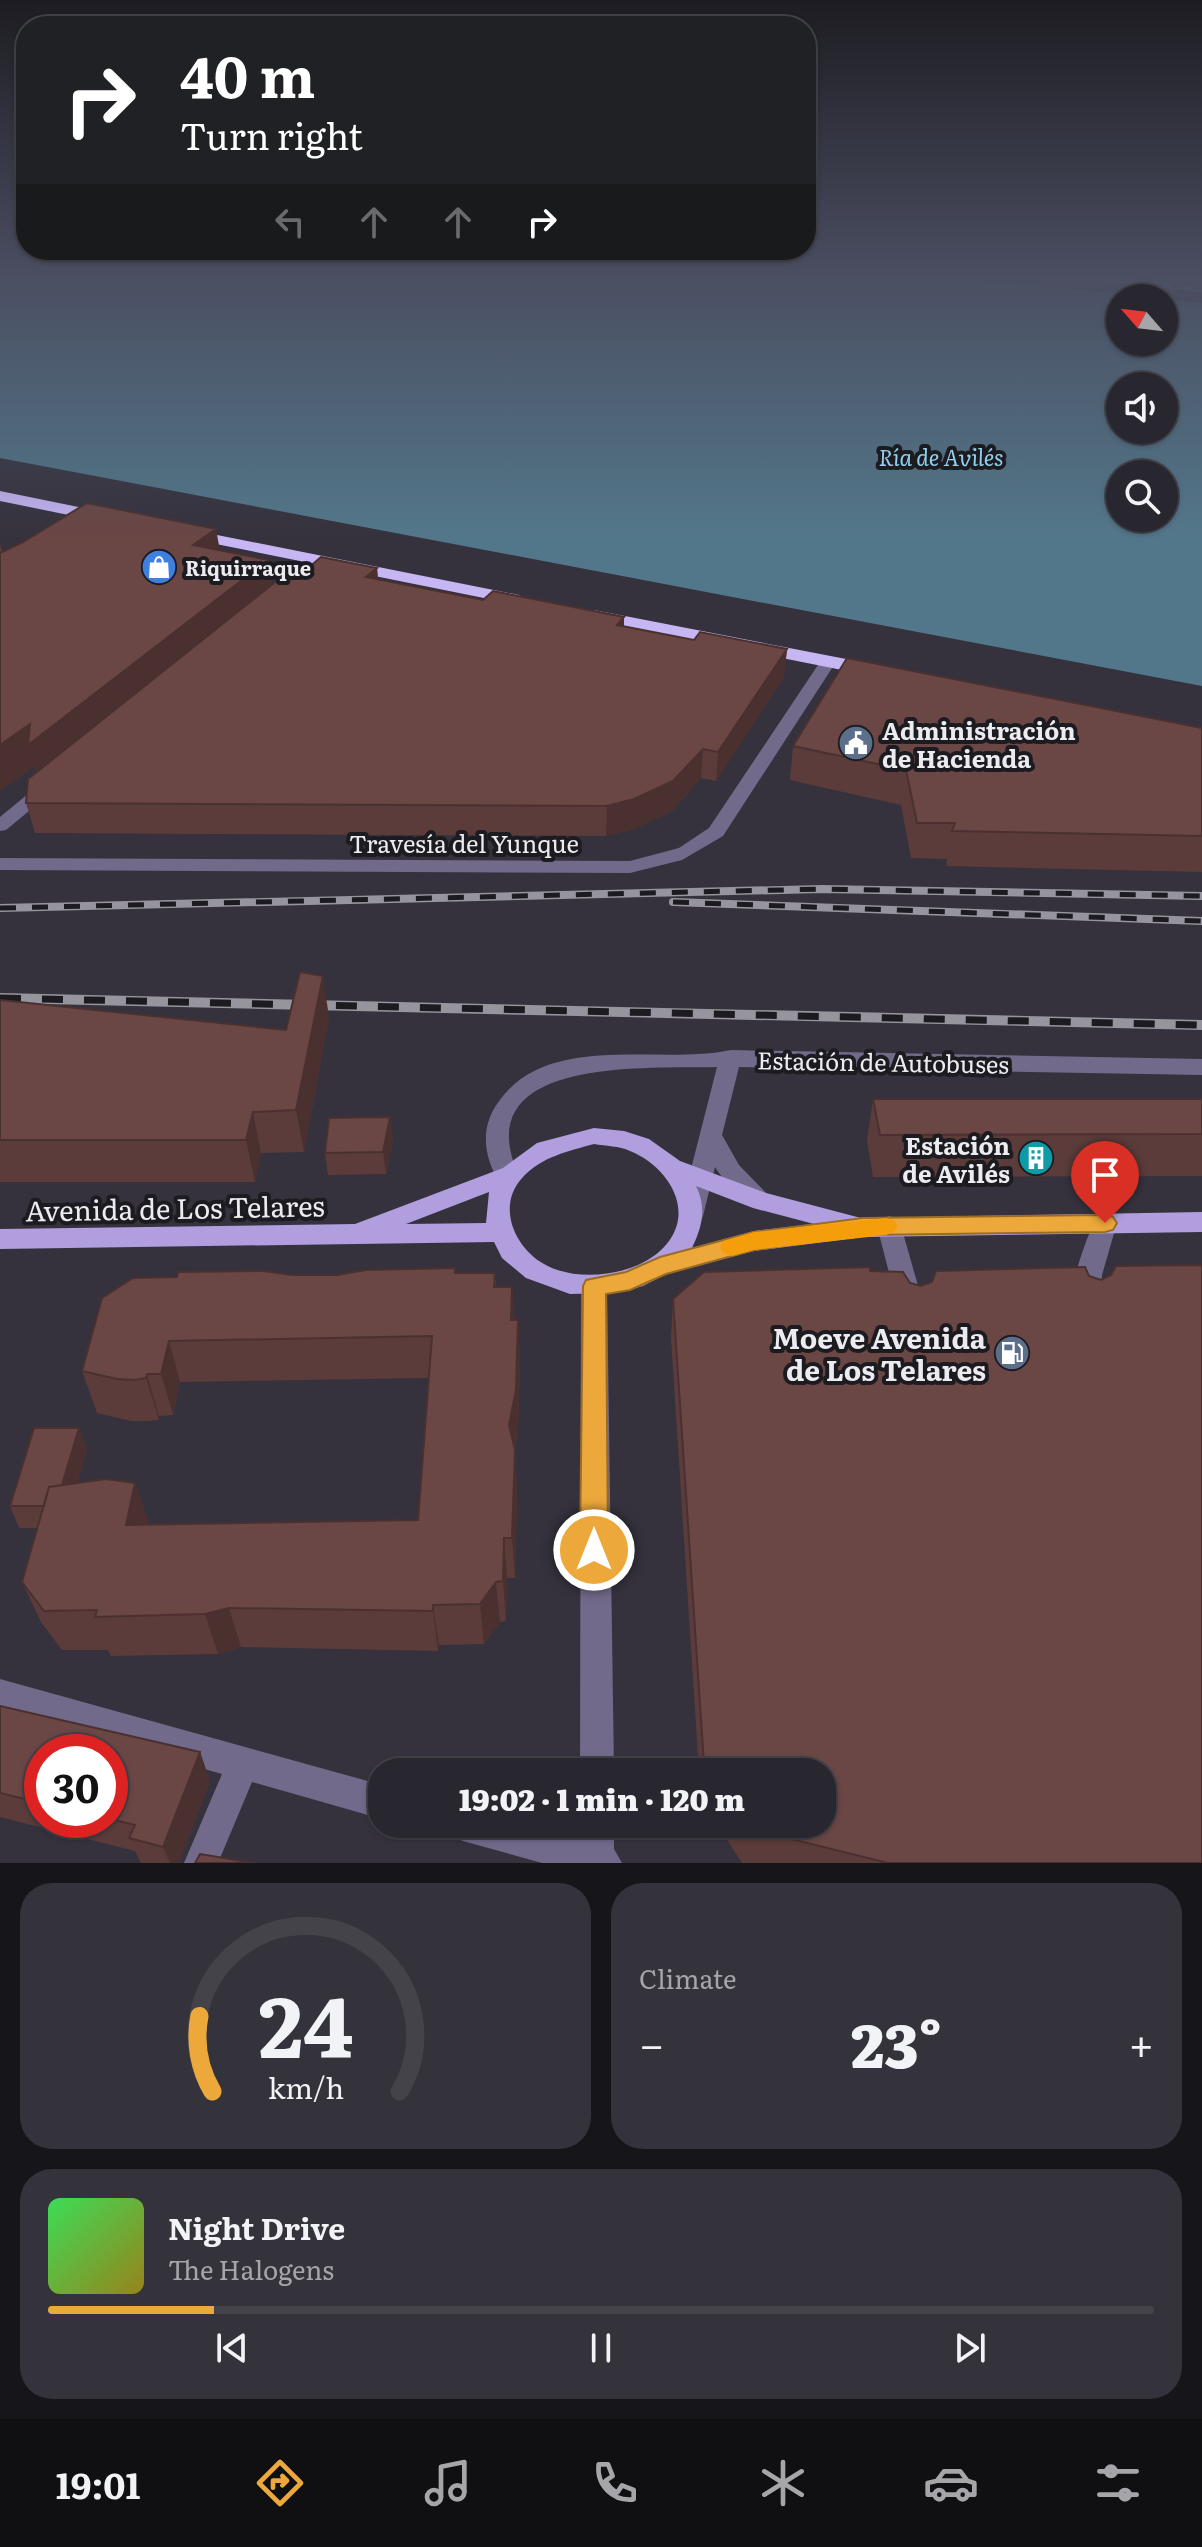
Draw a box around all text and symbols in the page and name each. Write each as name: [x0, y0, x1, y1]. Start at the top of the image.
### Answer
text: 40 m: [180, 32, 315, 115]
icon: right: [48, 48, 152, 152]
text: Turn right: [180, 108, 363, 161]
icon: left: [268, 200, 312, 244]
icon: ahead: [352, 200, 396, 244]
icon: ahead: [436, 200, 480, 244]
icon: right: [520, 200, 564, 244]
north arrow: [1106, 284, 1178, 356]
map controls: [1106, 284, 1178, 532]
button: sound: [1106, 372, 1178, 444]
water label: Ría de Avilés: [878, 440, 1004, 473]
button: search: [1106, 460, 1178, 532]
shop icon: Riquirraque: [140, 548, 178, 586]
place label: Riquirraque: [185, 552, 311, 582]
place label: Administración de Hacienda: [882, 712, 1076, 775]
public building icon: Administración de Hacienda: [837, 724, 875, 762]
street label: Travesía del Yunque: [349, 825, 579, 860]
street label: Estación de Autobuses: [757, 1041, 1009, 1081]
place label: Estación de Avilés: [902, 1127, 1010, 1190]
building icon: Estación de Avilés: [1017, 1139, 1055, 1177]
pin: [1071, 1141, 1139, 1223]
icon: arrive: [1083, 1153, 1127, 1197]
street label: Avenida de Los Telares: [25, 1183, 325, 1231]
place label: Moeve Avenida de Los Telares: [773, 1316, 987, 1390]
fuel station icon: Moeve Avenida de Los Telares: [993, 1334, 1031, 1372]
position arrow: [552, 1508, 636, 1592]
speed limit sign: 30: [24, 1734, 128, 1838]
text: 19:02 · 1 min · 120 m: [459, 1776, 745, 1820]
text: Climate: [639, 1958, 737, 1997]
text: 24: [258, 1960, 353, 2084]
text: 23°: [851, 1997, 942, 2086]
text: −: [639, 2009, 665, 2075]
text: +: [1128, 2009, 1154, 2075]
text: km/h: [267, 2065, 344, 2108]
text: Night Drive: [168, 2205, 345, 2249]
text: The Halogens: [168, 2249, 334, 2288]
icon: previous: [210, 2326, 254, 2370]
icon: pause: [579, 2326, 623, 2370]
icon: next: [948, 2326, 992, 2370]
icon: directions: [252, 2455, 308, 2511]
icon: music: [420, 2455, 476, 2511]
icon: phone: [587, 2455, 643, 2511]
icon: climate: [755, 2455, 811, 2511]
icon: car: [923, 2455, 979, 2511]
icon: filters: [1090, 2455, 1146, 2511]
text: 19:01: [56, 2457, 140, 2510]

